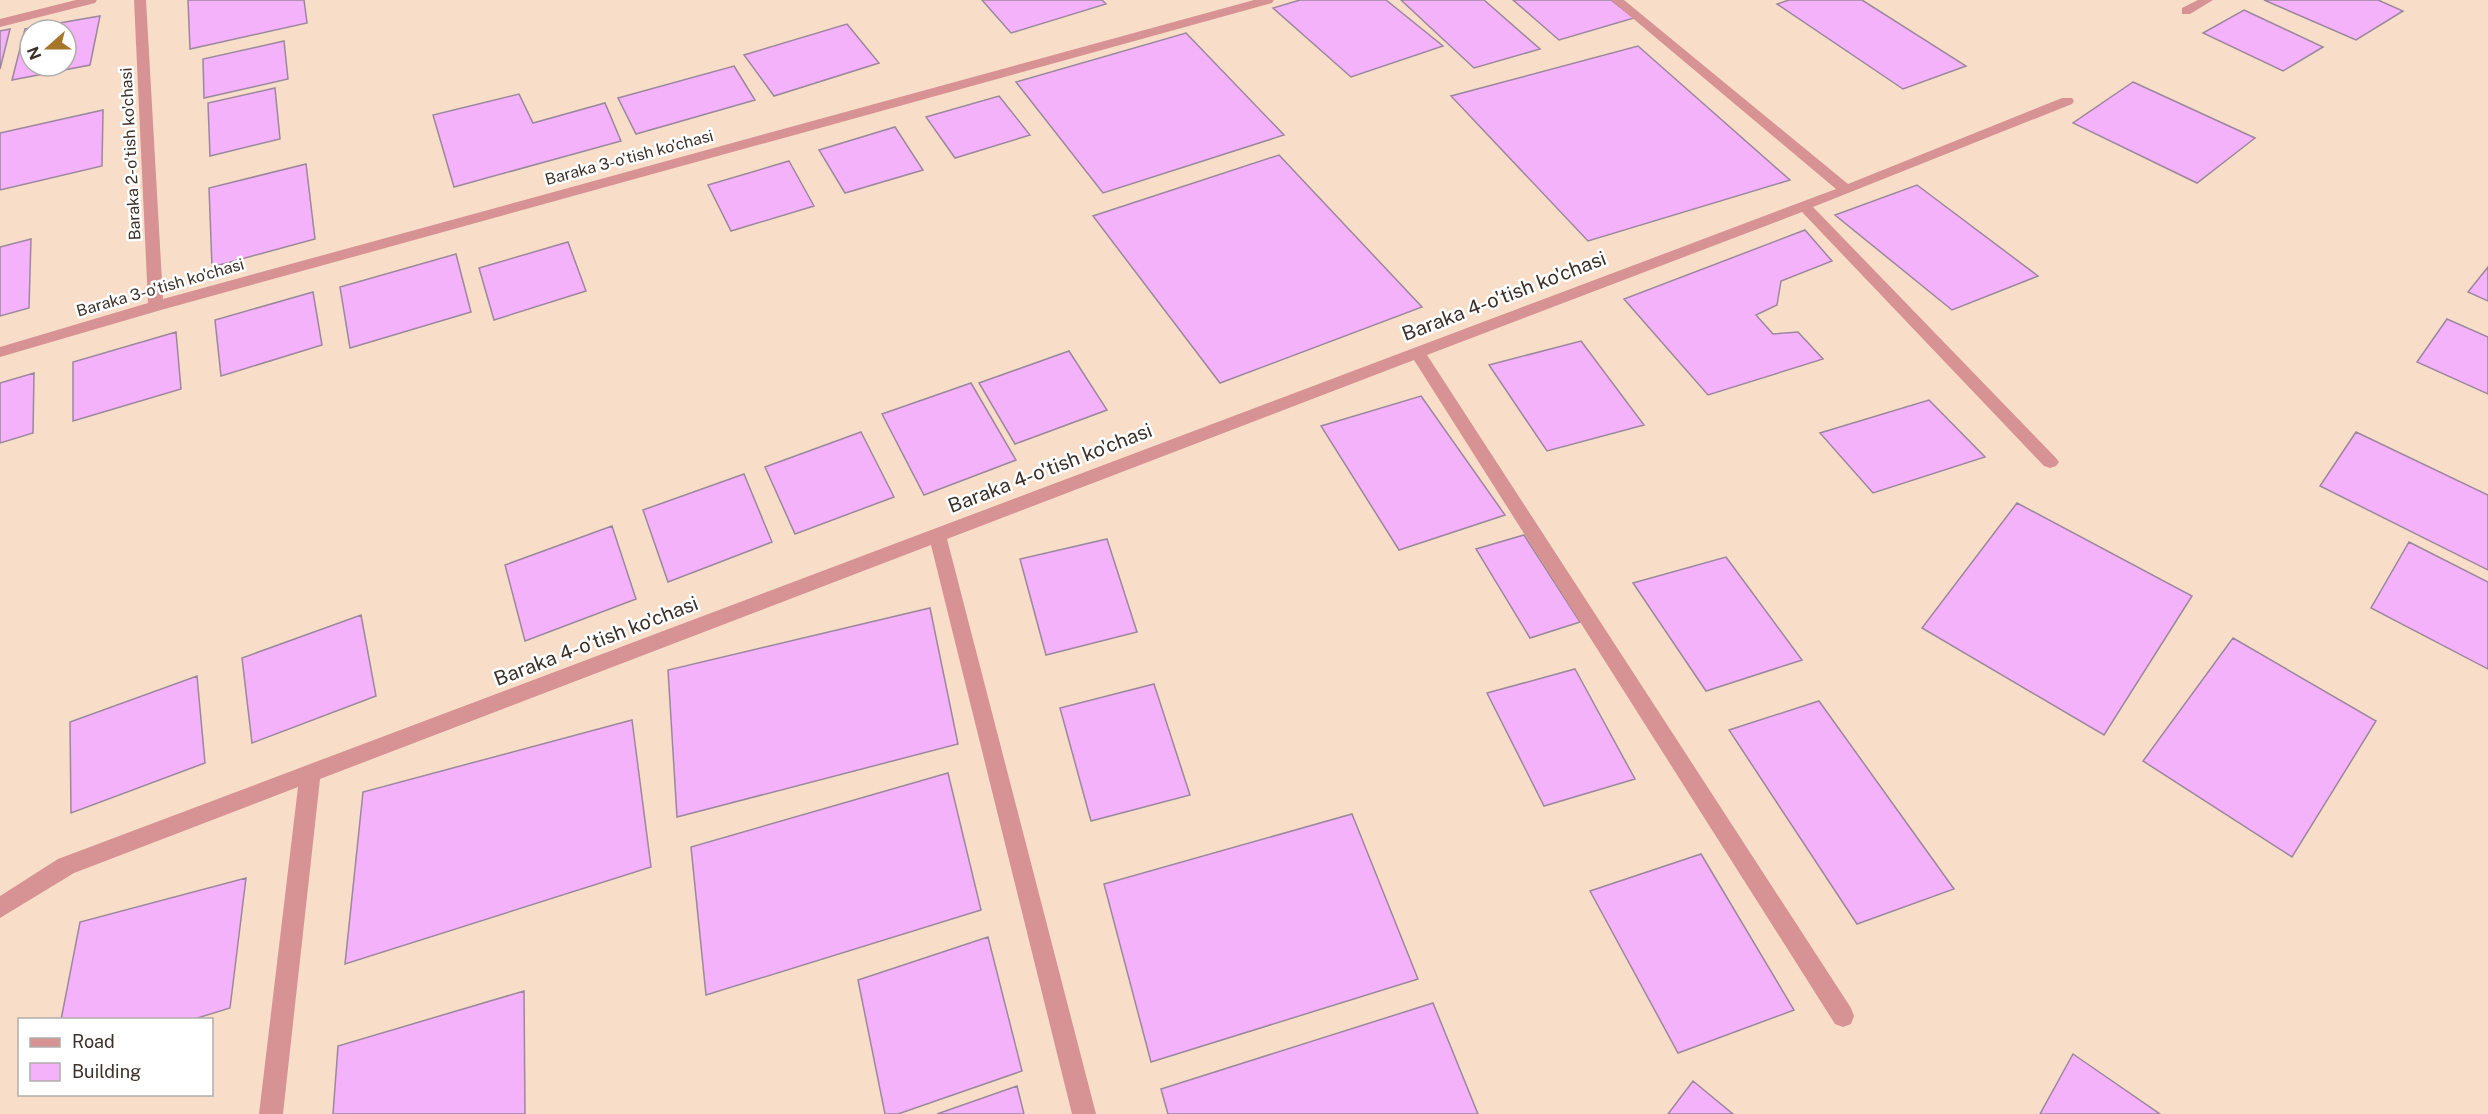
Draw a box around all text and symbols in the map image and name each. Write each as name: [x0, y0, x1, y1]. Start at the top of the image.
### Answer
north arrow: [18, 18, 78, 78]
text: N: [23, 44, 46, 62]
street label: Baraka 2-o'tish ko'chasi: [116, 67, 145, 241]
street label: Baraka 3-o'tish ko'chasi: [543, 126, 715, 189]
street label: Baraka 4-o'tish ko'chasi: [1399, 246, 1609, 346]
street label: Baraka 3-o'tish ko'chasi: [74, 254, 246, 321]
street label: Baraka 4-o'tish ko'chasi: [945, 418, 1155, 518]
street label: Baraka 4-o'tish ko'chasi: [491, 591, 701, 691]
legend: [18, 1018, 213, 1096]
text: Road: [72, 1031, 115, 1052]
text: Building: [72, 1061, 141, 1082]

